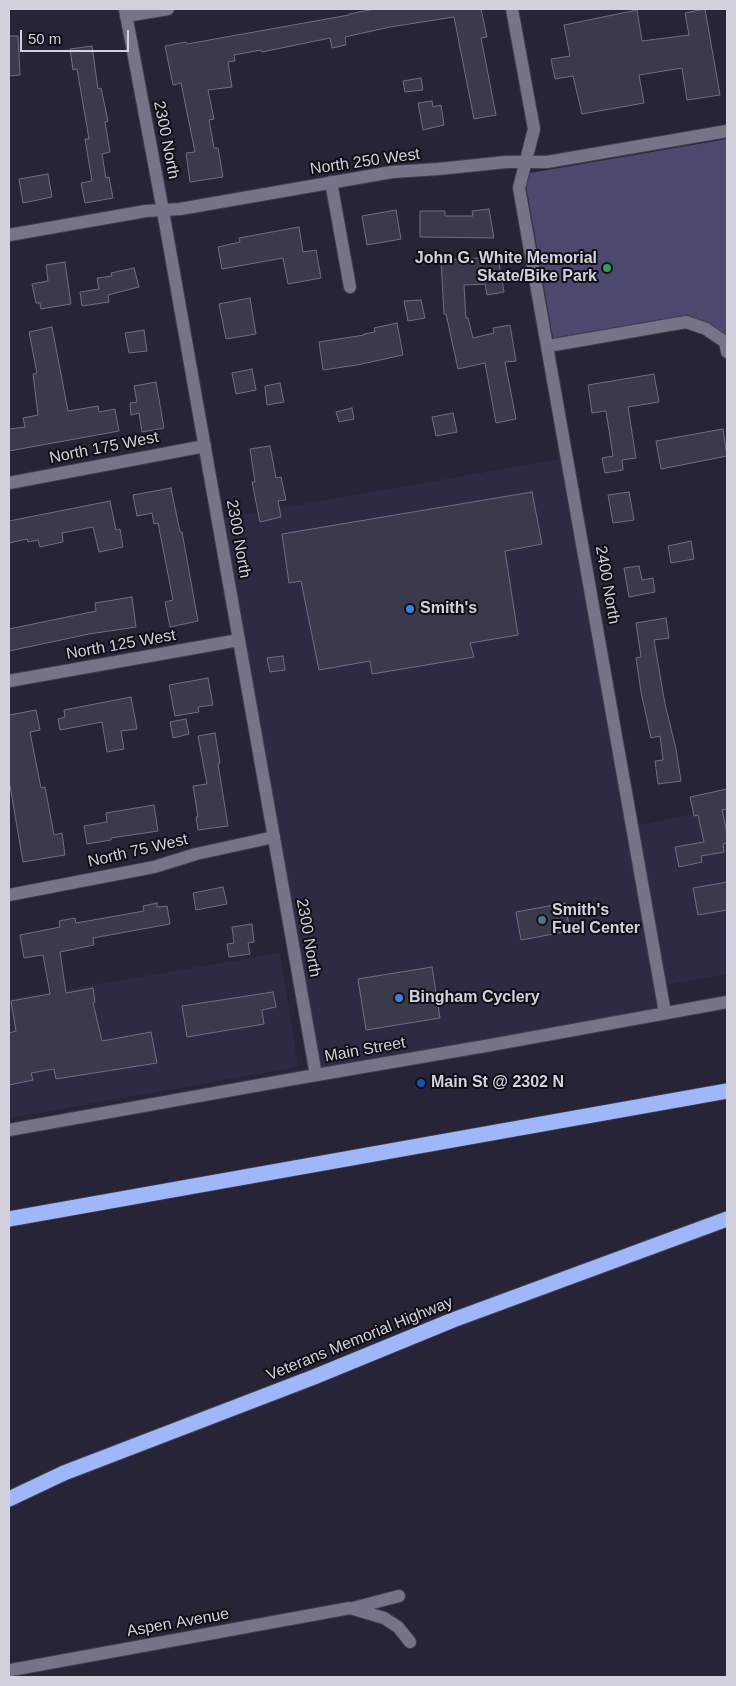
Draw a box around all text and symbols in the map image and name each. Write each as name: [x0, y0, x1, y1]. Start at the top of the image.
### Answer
scale bar: [22, 20, 131, 52]
text: 50 m: [28, 30, 61, 47]
street label: 2300 North: [149, 99, 183, 181]
street label: North 250 West: [309, 145, 421, 179]
place label: John G. White Memorial Skate/Bike Park: [415, 249, 597, 287]
marker: John G. White Memorial Skate/Bike Park: [601, 262, 613, 274]
street label: North 175 West: [48, 428, 160, 468]
street label: 2300 North: [222, 498, 254, 580]
street label: 2400 North: [591, 544, 623, 626]
place label: Smith's: [420, 599, 477, 619]
marker: Smith's: [404, 603, 416, 615]
street label: North 125 West: [65, 626, 177, 664]
street label: North 75 West: [86, 830, 190, 872]
street label: 2300 North: [292, 897, 324, 979]
place label: Smith's Fuel Center: [552, 901, 640, 939]
marker: Smith's Fuel Center: [536, 914, 548, 926]
place label: Bingham Cyclery: [409, 988, 540, 1008]
marker: Bingham Cyclery: [393, 992, 405, 1004]
street label: Main Street: [323, 1033, 407, 1067]
place label: Main St @ 2302 N: [431, 1073, 564, 1093]
marker: Main St @ 2302 N: [415, 1077, 427, 1089]
street label: Veterans Memorial Highway: [264, 1293, 456, 1385]
street label: Aspen Avenue: [125, 1605, 231, 1641]

